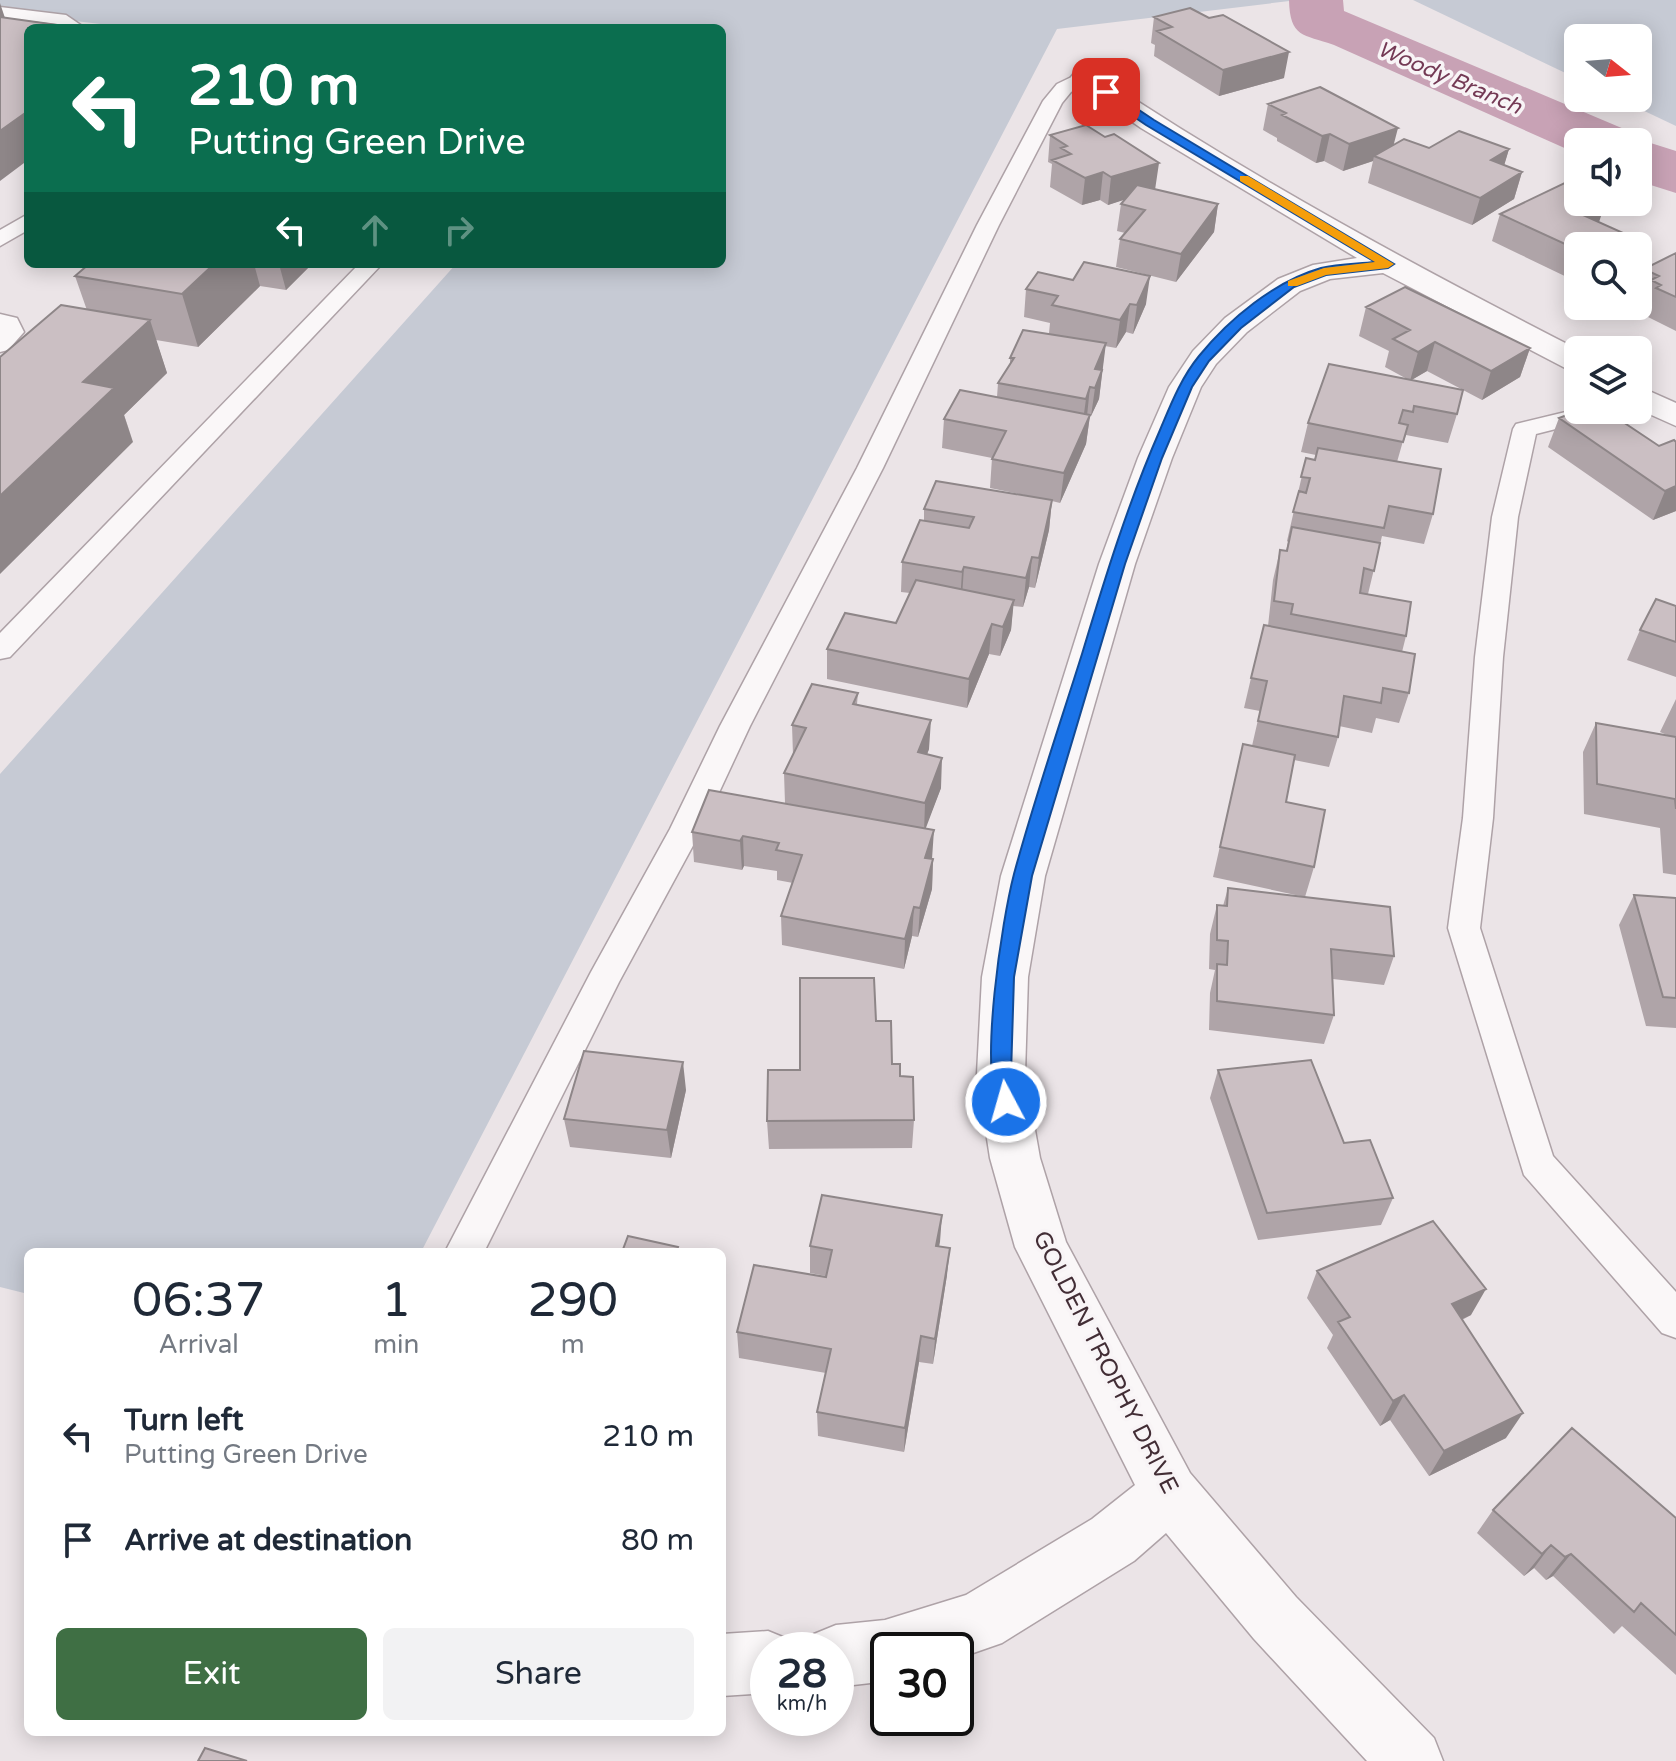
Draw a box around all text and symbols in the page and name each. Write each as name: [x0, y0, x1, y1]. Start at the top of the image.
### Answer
north arrow: [1564, 24, 1652, 112]
map controls: [1564, 24, 1652, 424]
water label: Woody Branch: [1374, 36, 1526, 120]
text: 210 m: [188, 53, 359, 120]
icon: left: [56, 56, 160, 160]
pin: [1072, 58, 1140, 126]
icon: arrive: [1084, 70, 1128, 114]
text: Putting Green Drive: [188, 121, 526, 164]
button: sound: [1564, 128, 1652, 216]
icon: left: [269, 208, 313, 252]
icon: ahead: [353, 208, 397, 252]
icon: right: [437, 208, 481, 252]
button: search: [1564, 232, 1652, 320]
button: layers: [1564, 336, 1652, 424]
position arrow: [964, 1060, 1048, 1144]
street label: GOLDEN TROPHY DRIVE: [1027, 1226, 1185, 1499]
text: 06:37: [132, 1272, 265, 1330]
text: 1: [381, 1272, 411, 1330]
text: 290: [527, 1272, 618, 1330]
text: Arrival: [158, 1329, 239, 1360]
text: min: [373, 1329, 419, 1360]
text: m: [561, 1329, 585, 1360]
text: Turn left: [124, 1402, 243, 1439]
icon: left: [56, 1414, 100, 1458]
text: 210 m: [602, 1418, 694, 1455]
text: Putting Green Drive: [124, 1439, 368, 1470]
icon: arrive: [56, 1518, 100, 1562]
text: Arrive at destination: [124, 1522, 412, 1559]
text: 80 m: [621, 1522, 694, 1559]
button: Exit: [56, 1628, 367, 1720]
button: Share: [383, 1628, 694, 1720]
speed limit sign: 30: [870, 1632, 974, 1736]
text: 28: [777, 1650, 827, 1698]
text: km/h: [777, 1692, 827, 1716]

